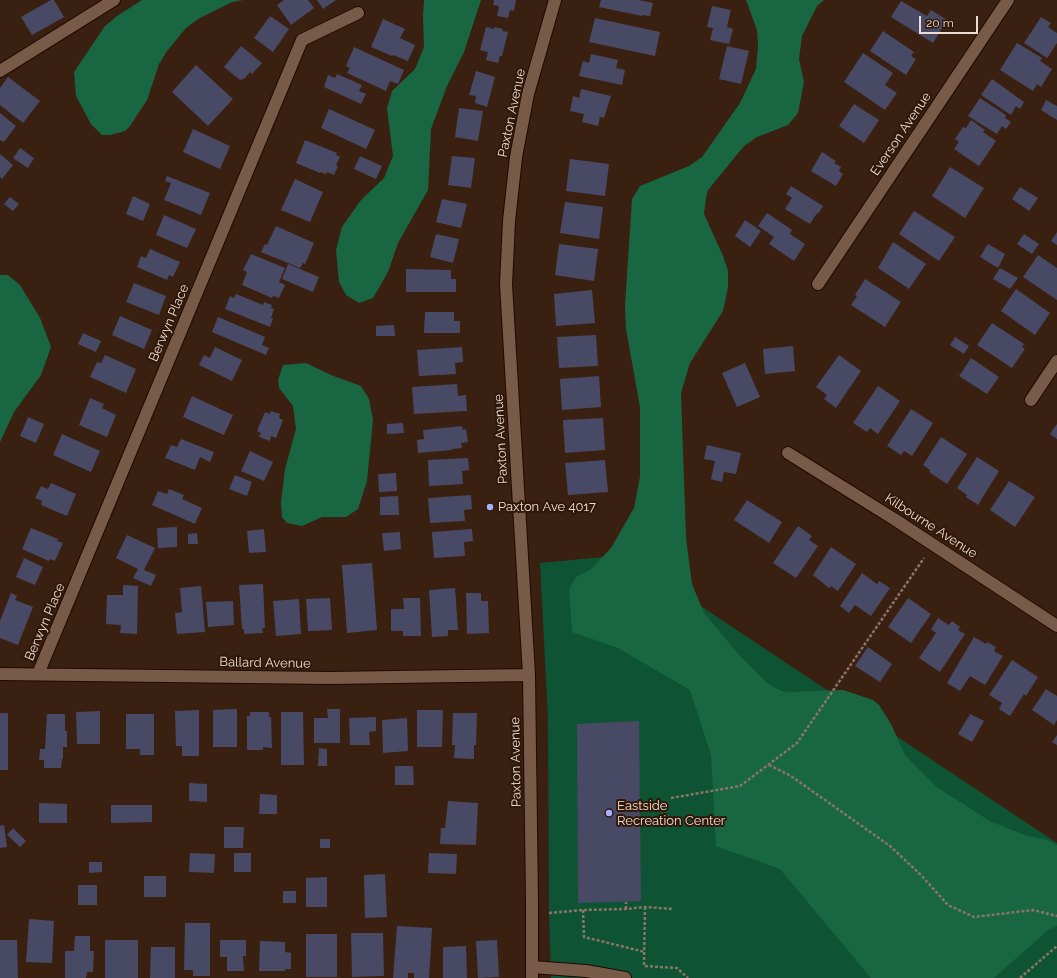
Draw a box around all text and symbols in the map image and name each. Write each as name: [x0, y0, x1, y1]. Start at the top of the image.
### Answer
scale bar: [921, 8, 980, 34]
text: 20 m: [926, 16, 954, 30]
street label: Paxton Avenue: [495, 67, 529, 159]
street label: Everson Avenue: [867, 89, 935, 179]
street label: Berwyn Place: [146, 282, 192, 364]
street label: Paxton Avenue: [491, 394, 511, 484]
street label: Kilbourne Avenue: [882, 490, 980, 562]
place label: Paxton Ave 4017: [498, 499, 596, 515]
marker: Paxton Ave 4017: [485, 502, 495, 512]
street label: Berwyn Place: [22, 581, 68, 663]
street label: Ballard Avenue: [219, 654, 311, 672]
street label: Paxton Avenue: [507, 717, 525, 807]
place label: Eastside Recreation Center: [617, 798, 725, 829]
marker: Eastside Recreation Center: [604, 808, 614, 818]

